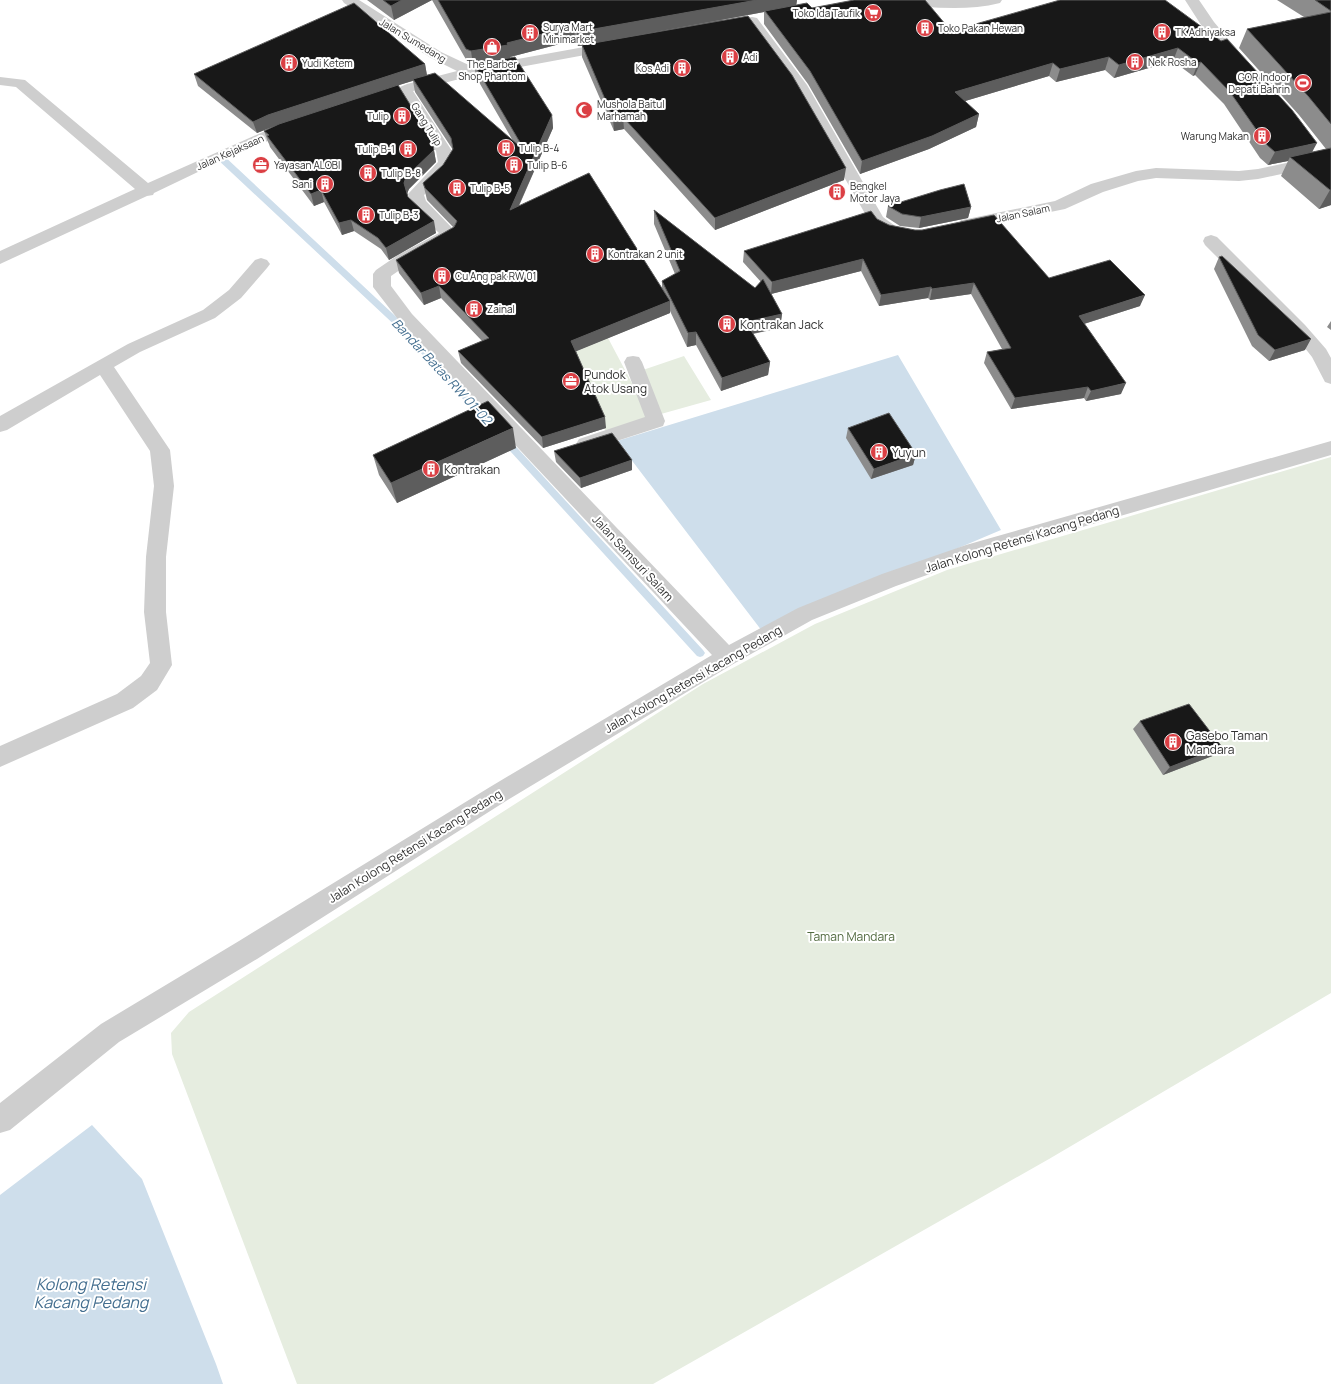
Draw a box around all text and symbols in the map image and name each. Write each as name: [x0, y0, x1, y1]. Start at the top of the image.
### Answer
supermarket icon: Toko Ida Taufik: [863, 3, 883, 23]
place label: Toko Ida Taufik: [793, 6, 861, 20]
street label: Jalan Sumedang: [377, 14, 449, 66]
building icon: Toko Pakan Hewan: [915, 18, 935, 38]
place label: Surya Mart Minimarket: [543, 20, 594, 46]
place label: Toko Pakan Hewan: [938, 21, 1023, 35]
building icon: TK Adhiyaksa: [1152, 22, 1172, 42]
building icon: Surya Mart Minimarket: [520, 23, 540, 43]
place label: TK Adhiyaksa: [1175, 25, 1236, 39]
shop icon: The Barber Shop Phantom: [482, 37, 502, 57]
building icon: Adi: [720, 47, 740, 67]
place label: Adi: [743, 50, 758, 64]
building icon: Nek Rosha: [1125, 52, 1145, 72]
building icon: Yudi Ketem: [279, 53, 299, 73]
place label: Nek Rosha: [1148, 55, 1197, 69]
place label: Yudi Ketem: [302, 56, 353, 70]
place label: The Barber Shop Phantom: [458, 57, 526, 83]
building icon: Kos Adi: [672, 58, 692, 78]
place label: Kos Adi: [636, 61, 669, 75]
place label: GOR Indoor Depati Bahrin: [1228, 70, 1290, 96]
sports icon: GOR Indoor Depati Bahrin: [1293, 73, 1313, 93]
place label: Mushola Baitul Marhamah: [597, 97, 665, 123]
street label: Gang Tulip: [408, 100, 446, 148]
mosque icon: Mushola Baitul Marhamah: [574, 100, 594, 120]
building icon: Tulip: [392, 106, 412, 126]
place label: Tulip: [367, 109, 389, 123]
building icon: Warung Makan: [1252, 126, 1272, 146]
place label: Warung Makan: [1181, 129, 1249, 143]
street label: Jalan Kejaksaan: [194, 131, 266, 173]
building icon: Tulip B-4: [496, 138, 516, 158]
building icon: Tulip B-1: [398, 139, 418, 159]
place label: Tulip B-4: [519, 141, 559, 155]
place label: Tulip B-1: [357, 142, 395, 156]
office icon: Yayasan ALOBI: [251, 155, 271, 175]
building icon: Tulip B-6: [504, 155, 524, 175]
place label: Yayasan ALOBI: [274, 158, 340, 172]
place label: Tulip B-6: [527, 158, 568, 172]
building icon: Tulip B-8: [358, 163, 378, 183]
place label: Tulip B-8: [381, 166, 421, 180]
building icon: Sani: [315, 174, 335, 194]
place label: Sani: [292, 177, 312, 191]
building icon: Tulip B-5: [447, 178, 467, 198]
place label: Bengkel Motor Jaya: [850, 179, 900, 205]
place label: Tulip B-5: [470, 181, 510, 195]
building icon: Bengkel Motor Jaya: [827, 182, 847, 202]
street label: Jalan Salam: [995, 201, 1051, 225]
building icon: Tulip B-3: [356, 205, 376, 225]
place label: Tulip B-3: [379, 208, 418, 222]
building icon: Kontrakan 2 unit: [585, 244, 605, 264]
place label: Kontrakan 2 unit: [608, 247, 683, 261]
building icon: Cu Ang pak RW 01: [432, 266, 452, 286]
place label: Cu Ang pak RW 01: [455, 269, 536, 283]
building icon: Zainal: [464, 299, 484, 319]
place label: Zainal: [487, 302, 515, 316]
water label: Bandar Batas RW 01-02: [388, 314, 497, 429]
building icon: Kontrakan Jack: [717, 314, 737, 334]
place label: Kontrakan Jack: [740, 316, 824, 333]
place label: Pundok Atok Usang: [584, 366, 647, 397]
office icon: Pundok Atok Usang: [561, 371, 581, 391]
building icon: Yuyun: [869, 442, 889, 462]
place label: Yuyun: [892, 444, 926, 461]
building icon: Kontrakan: [421, 459, 441, 479]
place label: Kontrakan: [444, 461, 500, 478]
street label: Jalan Kolong Retensi Kacang Pedang: [923, 501, 1121, 577]
street label: Jalan Samsuri Salam: [589, 511, 677, 605]
street label: Jalan Kolong Retensi Kacang Pedang: [601, 621, 785, 737]
place label: Gasebo Taman Mandara: [1186, 727, 1268, 758]
building icon: Gasebo Taman Mandara: [1163, 732, 1183, 752]
street label: Jalan Kolong Retensi Kacang Pedang: [325, 785, 505, 907]
park label: Taman Mandara: [807, 928, 895, 945]
water label: Kolong Retensi Kacang Pedang: [34, 1273, 150, 1313]

